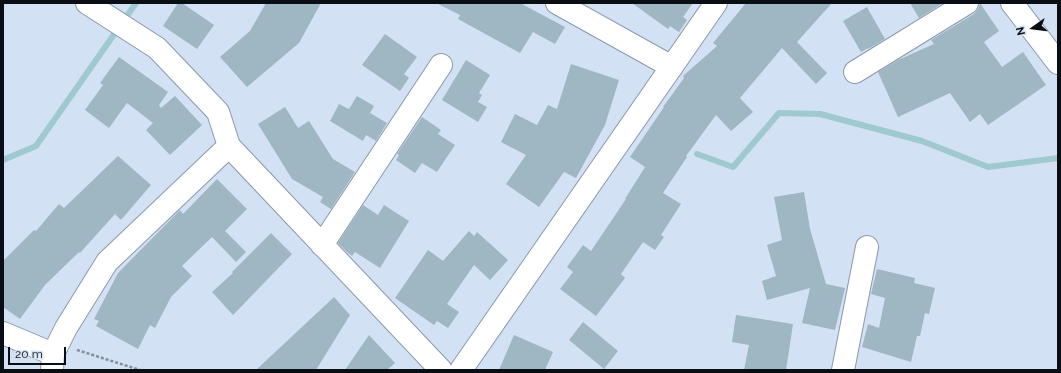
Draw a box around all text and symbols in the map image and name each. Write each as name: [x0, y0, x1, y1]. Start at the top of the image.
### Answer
north arrow: [1013, 8, 1053, 48]
text: N: [1014, 25, 1028, 37]
scale bar: [10, 339, 68, 365]
text: 20 m: [15, 347, 43, 361]

